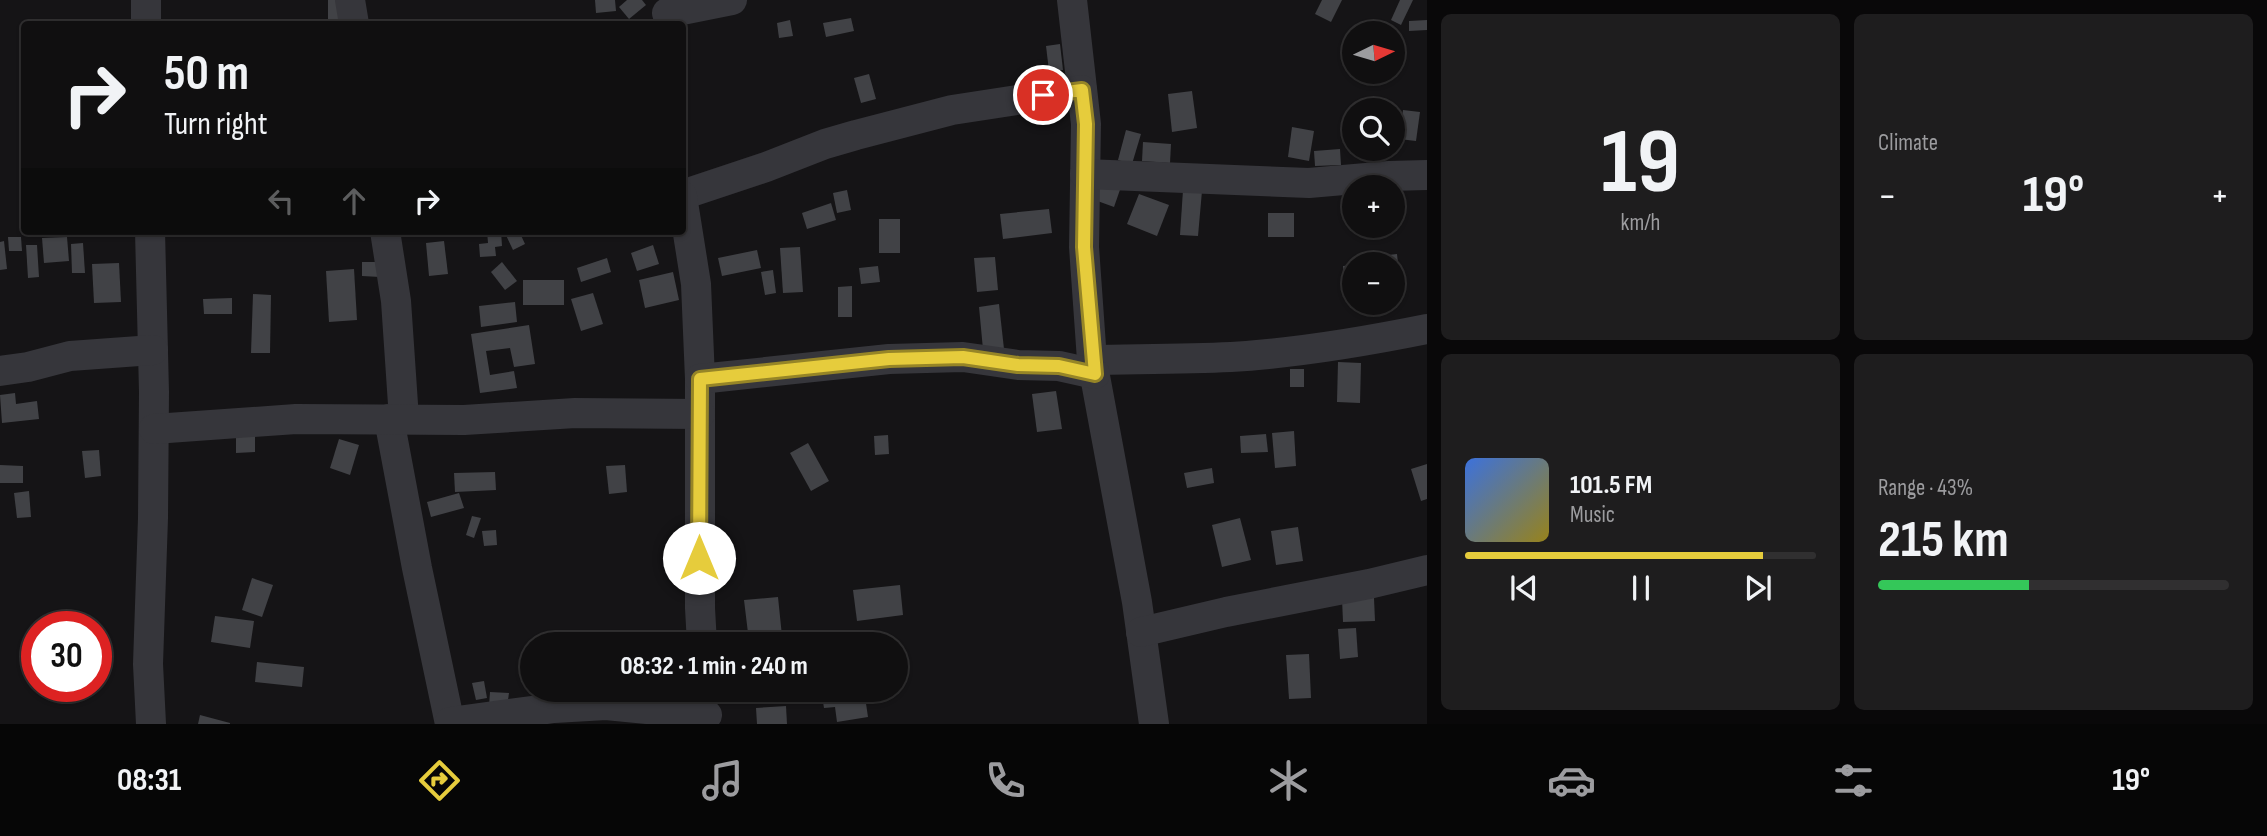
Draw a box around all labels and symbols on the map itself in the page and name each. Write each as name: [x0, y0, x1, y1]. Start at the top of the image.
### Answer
north arrow: [1342, 21, 1405, 84]
pin: [1013, 65, 1073, 125]
position arrow: [662, 521, 736, 595]
speed limit sign: 30: [21, 611, 112, 702]

